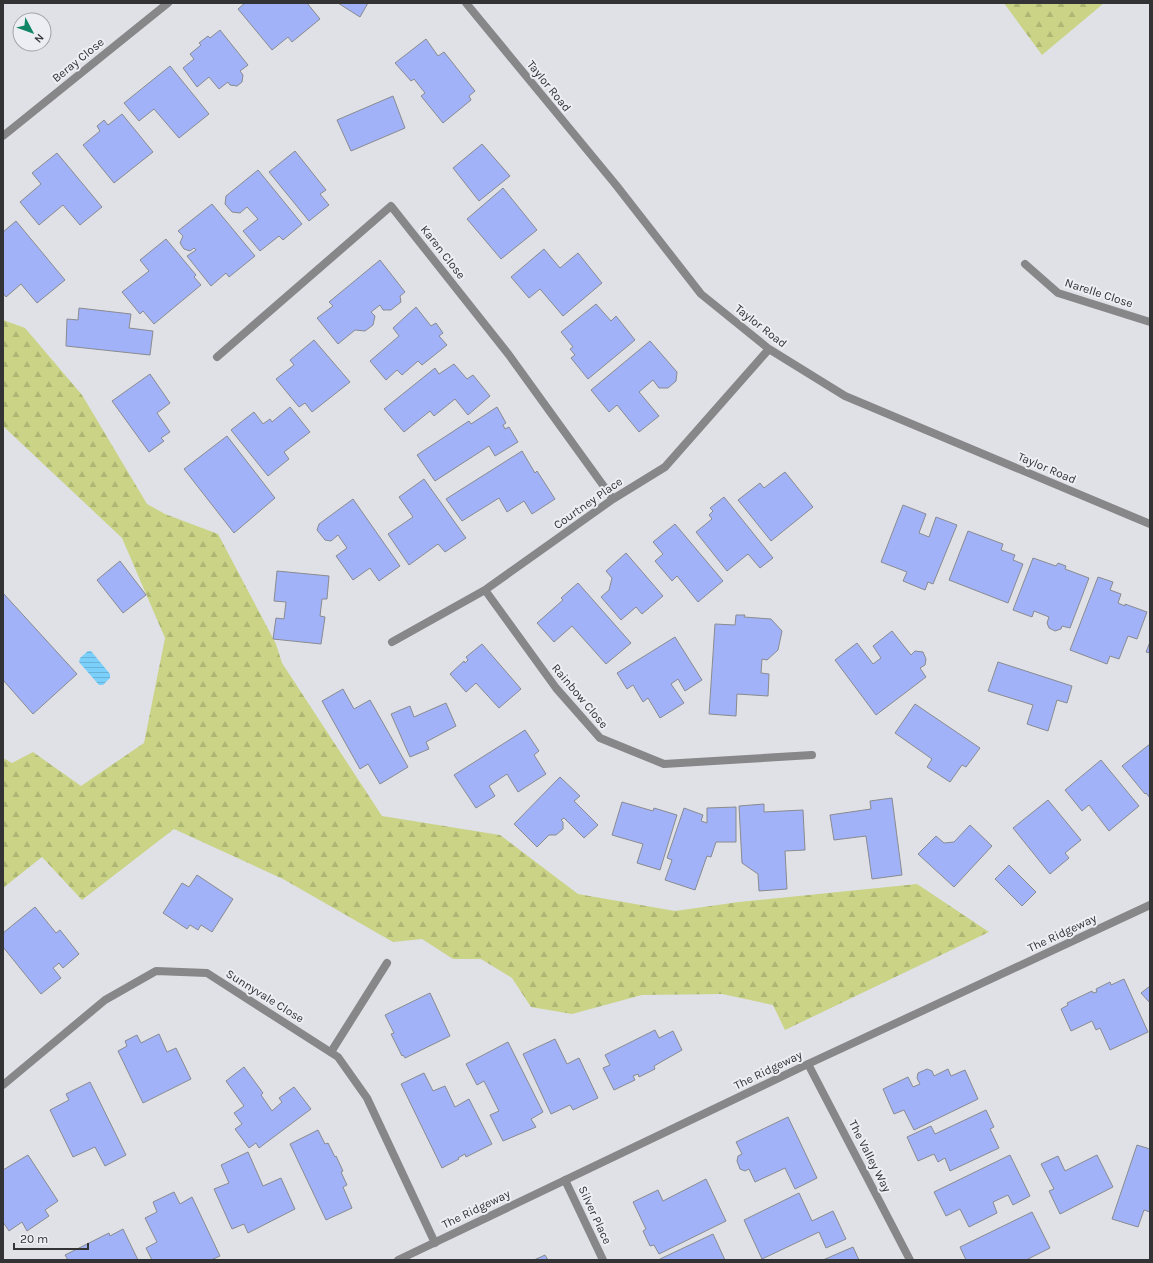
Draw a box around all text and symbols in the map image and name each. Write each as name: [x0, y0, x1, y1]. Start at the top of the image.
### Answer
north arrow: [12, 12, 52, 52]
text: N: [32, 31, 47, 45]
street label: Beray Close: [49, 35, 107, 85]
street label: Taylor Road: [524, 58, 574, 114]
street label: Karen Close: [418, 222, 468, 282]
street label: Narelle Close: [1063, 275, 1135, 311]
street label: Taylor Road: [732, 301, 790, 351]
street label: Taylor Road: [1016, 449, 1078, 487]
street label: Courtney Place: [551, 474, 625, 532]
street label: Rainbow Close: [549, 661, 611, 731]
street label: The Ridgeway: [1025, 911, 1099, 955]
street label: Sunnyvale Close: [223, 966, 307, 1026]
street label: The Ridgeway: [732, 1047, 805, 1093]
street label: The Valley Way: [846, 1118, 894, 1195]
street label: Silver Place: [575, 1184, 615, 1246]
street label: The Ridgeway: [440, 1186, 513, 1232]
scale bar: [14, 1225, 88, 1251]
text: 20 m: [20, 1232, 48, 1246]

